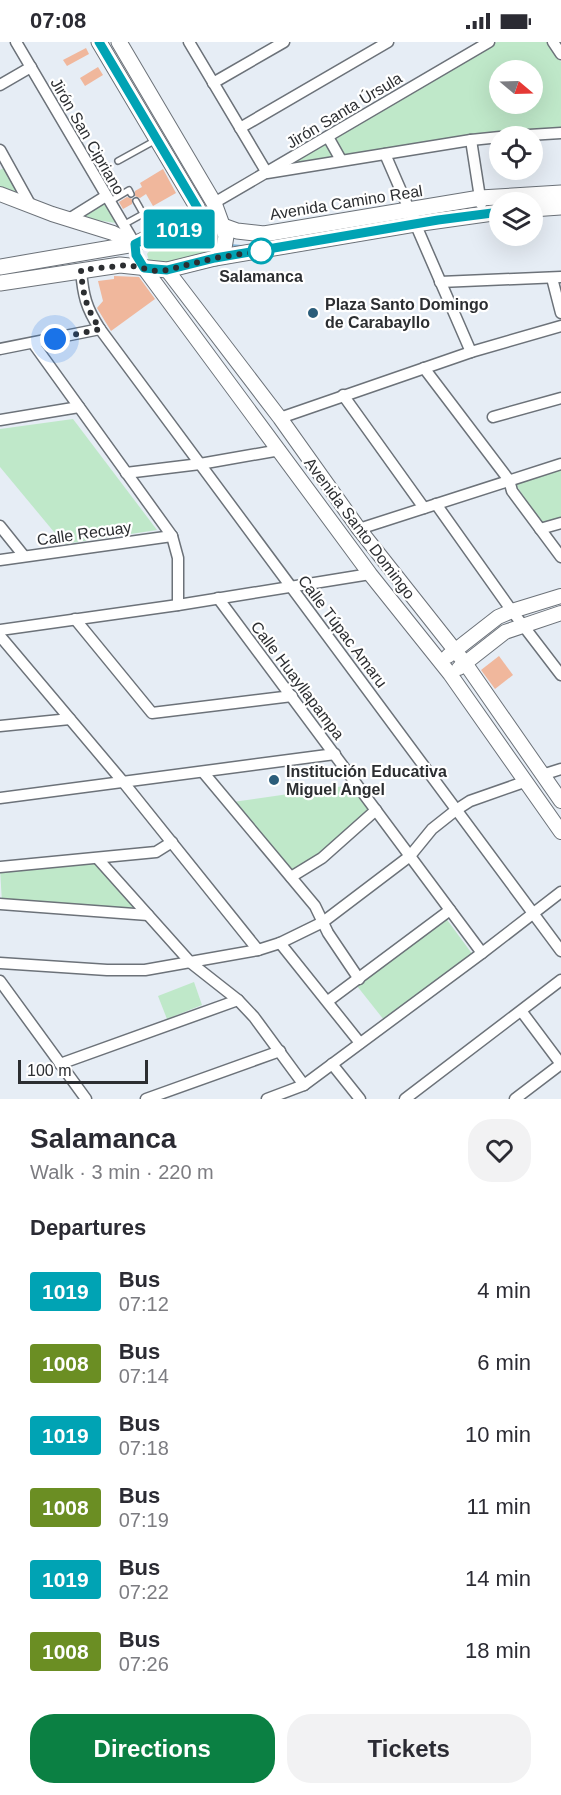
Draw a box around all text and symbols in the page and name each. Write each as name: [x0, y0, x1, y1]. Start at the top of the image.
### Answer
text: 07:08: [30, 8, 86, 33]
north arrow: [489, 60, 543, 114]
map controls: [489, 60, 543, 246]
street label: Jirón Santa Úrsula: [283, 68, 405, 152]
street label: Jirón San Cipriano: [47, 75, 128, 198]
button: locate: [489, 126, 543, 180]
street label: Avenida Camino Real: [268, 182, 424, 223]
button: layers: [489, 192, 543, 246]
line badge: 1019: [137, 210, 221, 249]
text: 1019: [156, 218, 202, 241]
marker: Salamanca: [248, 238, 274, 264]
place label: Salamanca: [219, 268, 303, 285]
place label: Plaza Santo Domingo de Carabayllo: [325, 296, 489, 331]
marker: Plaza Santo Domingo de Carabayllo: [306, 306, 320, 320]
your location: [40, 324, 70, 354]
street label: Avenida Santo Domingo: [301, 454, 418, 602]
street label: Calle Recuay: [36, 518, 132, 549]
street label: Calle Túpac Amaru: [295, 572, 390, 691]
street label: Calle Huayllapampa: [248, 618, 348, 743]
place label: Institución Educativa Miguel Angel: [286, 763, 447, 798]
marker: Institución Educativa Miguel Angel: [267, 773, 281, 787]
scale bar: [18, 1057, 148, 1084]
text: 100 m: [27, 1062, 71, 1079]
button: heart: [468, 1119, 531, 1182]
text: Salamanca: [30, 1123, 176, 1154]
text: Walk · 3 min · 220 m: [30, 1161, 214, 1183]
text: Departures: [30, 1215, 146, 1240]
text: Bus: [119, 1267, 160, 1292]
text: 4 min: [477, 1278, 531, 1303]
text: 1019: [42, 1280, 89, 1303]
text: 07:12: [119, 1293, 169, 1315]
text: Bus: [119, 1339, 160, 1364]
text: 6 min: [477, 1350, 531, 1375]
text: 1008: [42, 1352, 89, 1375]
text: 07:14: [119, 1365, 169, 1387]
text: Bus: [119, 1411, 160, 1436]
text: 10 min: [465, 1422, 531, 1447]
text: 1019: [42, 1424, 89, 1447]
text: 07:18: [119, 1437, 169, 1459]
text: Bus: [119, 1483, 160, 1508]
text: 11 min: [467, 1494, 531, 1519]
text: 1008: [42, 1496, 89, 1519]
text: 07:19: [119, 1509, 169, 1531]
text: Bus: [119, 1555, 160, 1580]
text: 14 min: [465, 1566, 531, 1591]
text: 1019: [42, 1568, 89, 1591]
text: 07:22: [119, 1581, 169, 1603]
text: Bus: [119, 1627, 160, 1652]
text: 18 min: [465, 1638, 531, 1663]
text: 1008: [42, 1640, 89, 1663]
text: 07:26: [119, 1653, 169, 1675]
button: Directions: [30, 1714, 275, 1783]
button: Tickets: [287, 1714, 531, 1783]

